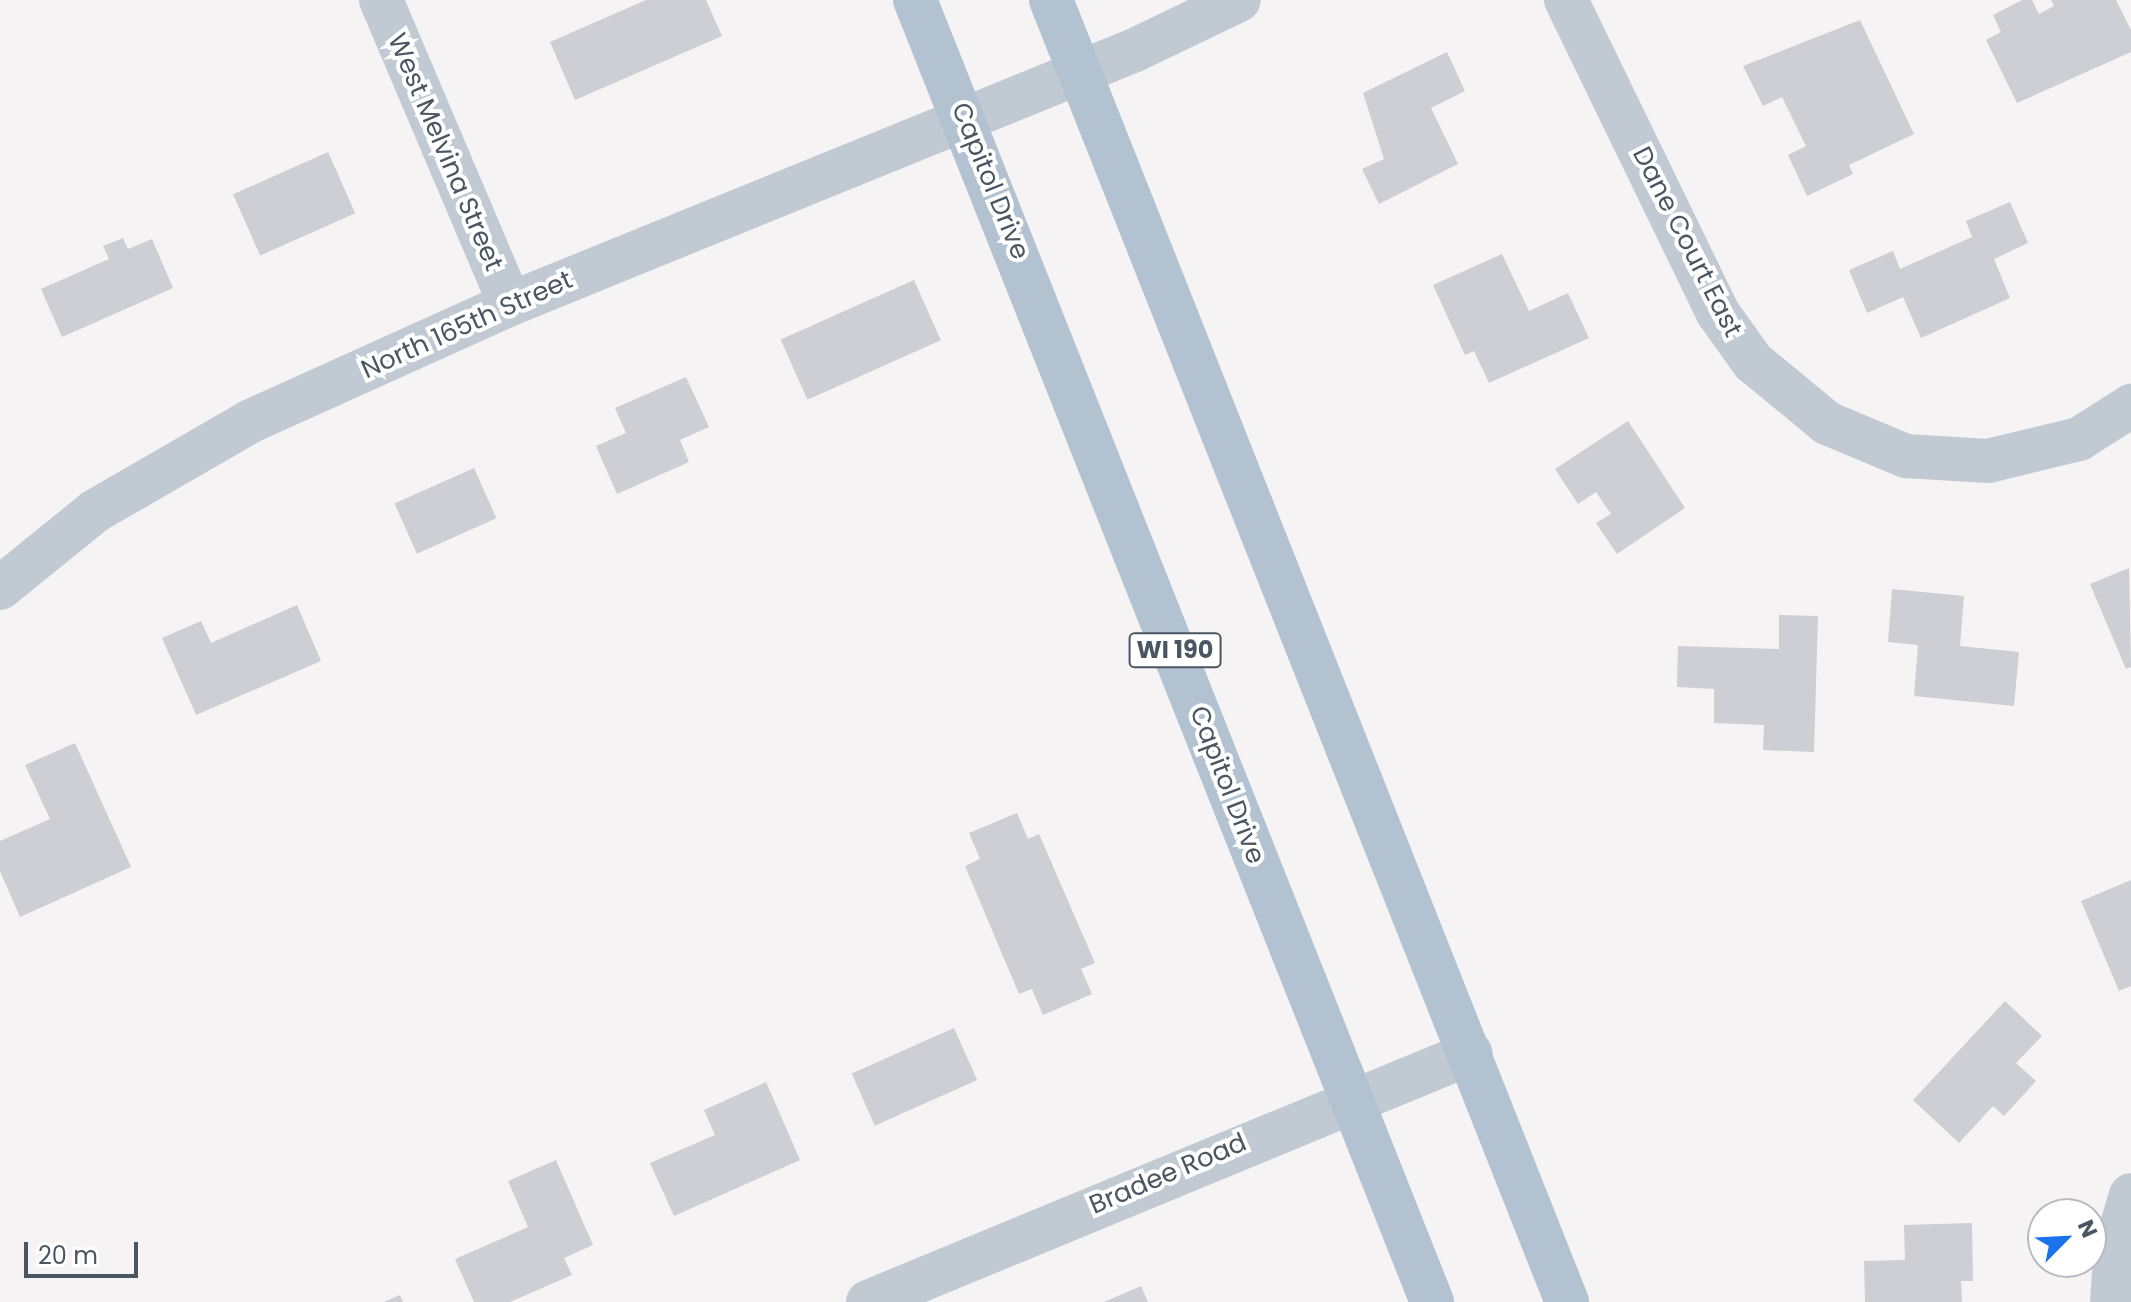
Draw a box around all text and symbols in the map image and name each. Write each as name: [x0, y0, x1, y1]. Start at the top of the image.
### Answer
street label: West Melvina Street: [381, 29, 509, 275]
street label: Capitol Drive: [944, 98, 1036, 264]
street label: Dane Court East: [1626, 142, 1748, 342]
street label: North 165th Street: [357, 264, 577, 386]
road number: WI 190: [1127, 630, 1223, 670]
street label: Capitol Drive: [1183, 702, 1271, 868]
street label: Bradee Road: [1085, 1127, 1251, 1221]
north arrow: [2027, 1198, 2107, 1278]
text: N: [2070, 1215, 2105, 1243]
scale bar: [28, 1226, 142, 1276]
text: 20 m: [38, 1239, 98, 1272]

